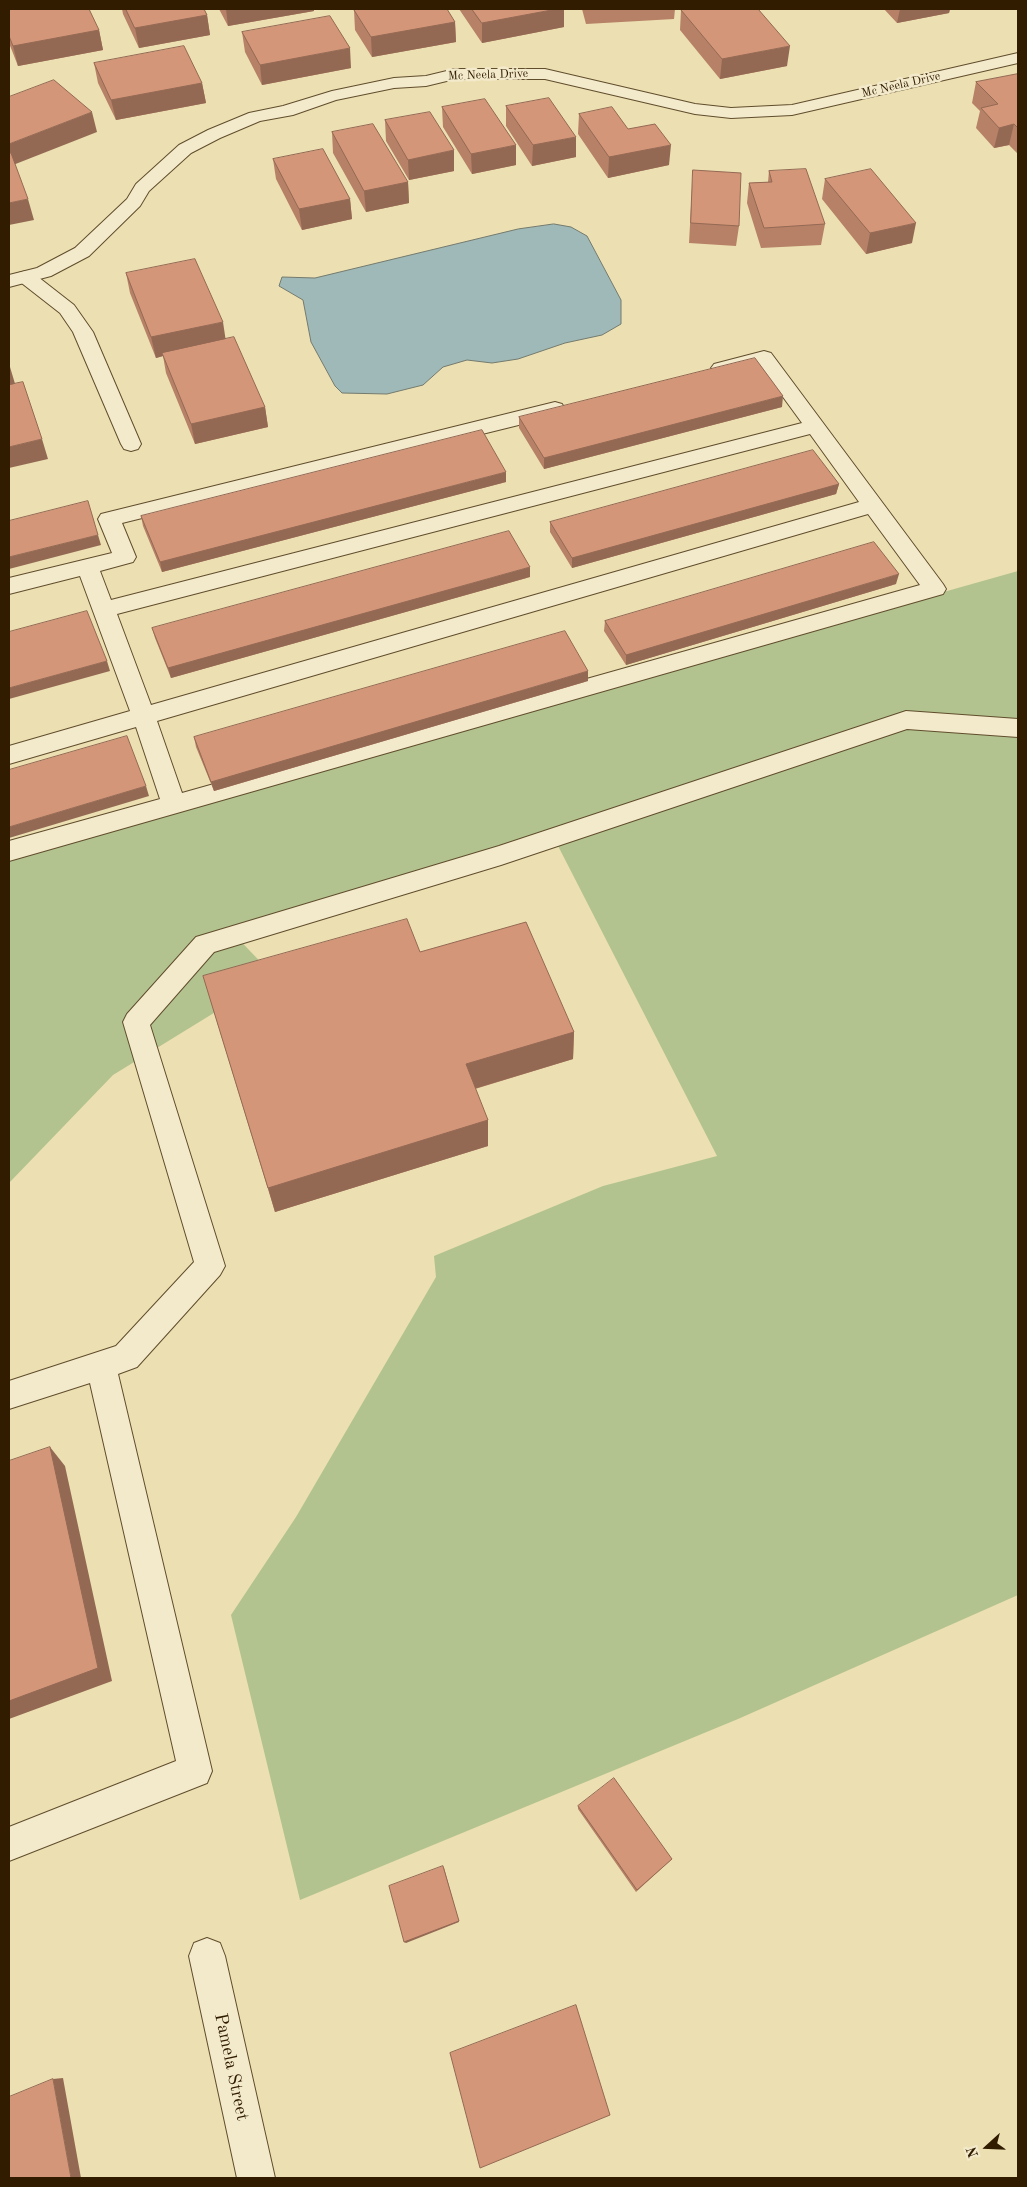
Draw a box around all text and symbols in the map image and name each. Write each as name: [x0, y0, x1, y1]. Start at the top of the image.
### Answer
street label: Mc Neela Drive: [448, 66, 528, 84]
street label: Mc Neela Drive: [860, 69, 942, 101]
street label: Pamela Street: [209, 2011, 253, 2123]
north arrow: [962, 2122, 1012, 2172]
text: N: [964, 2145, 981, 2160]

